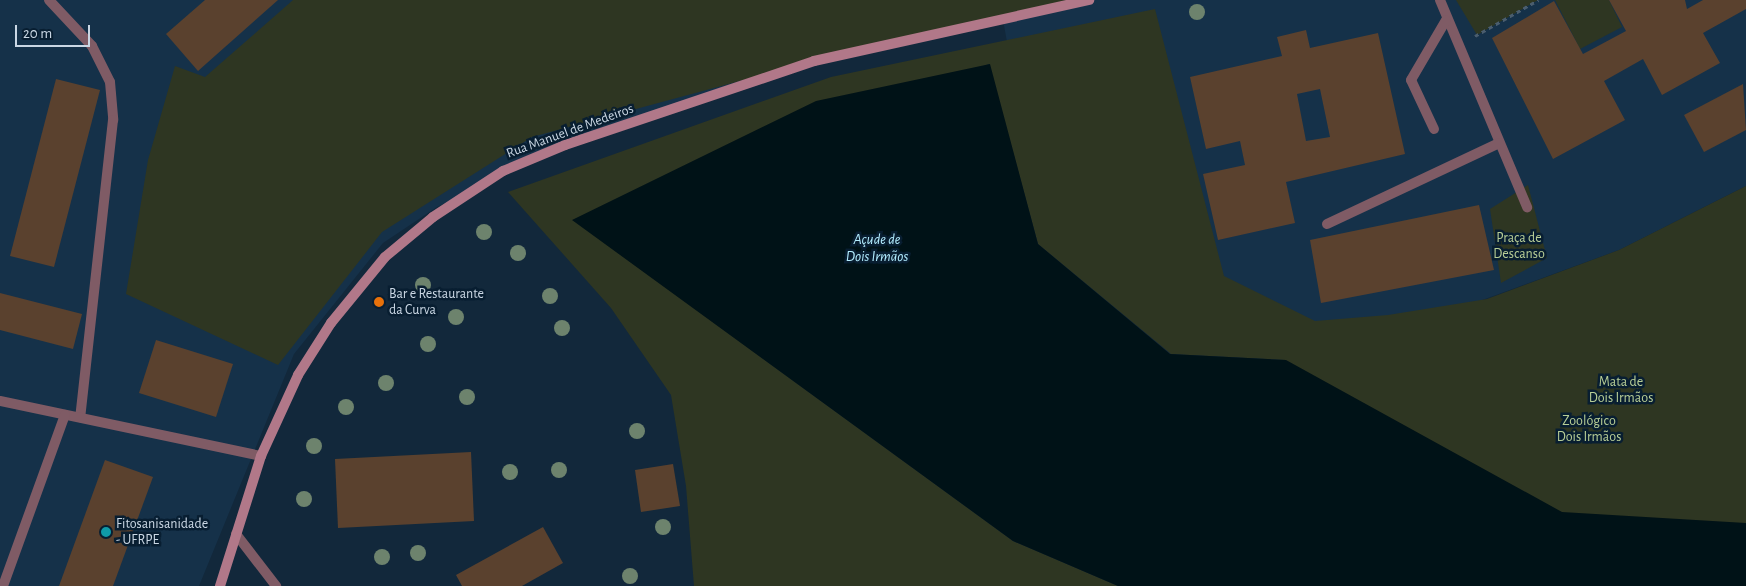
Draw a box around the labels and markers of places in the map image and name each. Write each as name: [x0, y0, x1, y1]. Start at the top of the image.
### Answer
place label: Bar e Restaurante da Curva: [389, 286, 484, 318]
marker: Bar e Restaurante da Curva: [373, 296, 385, 308]
place label: Fitosanisanidade - UFRPE: [116, 516, 208, 548]
marker: Fitosanisanidade - UFRPE: [100, 526, 112, 538]

